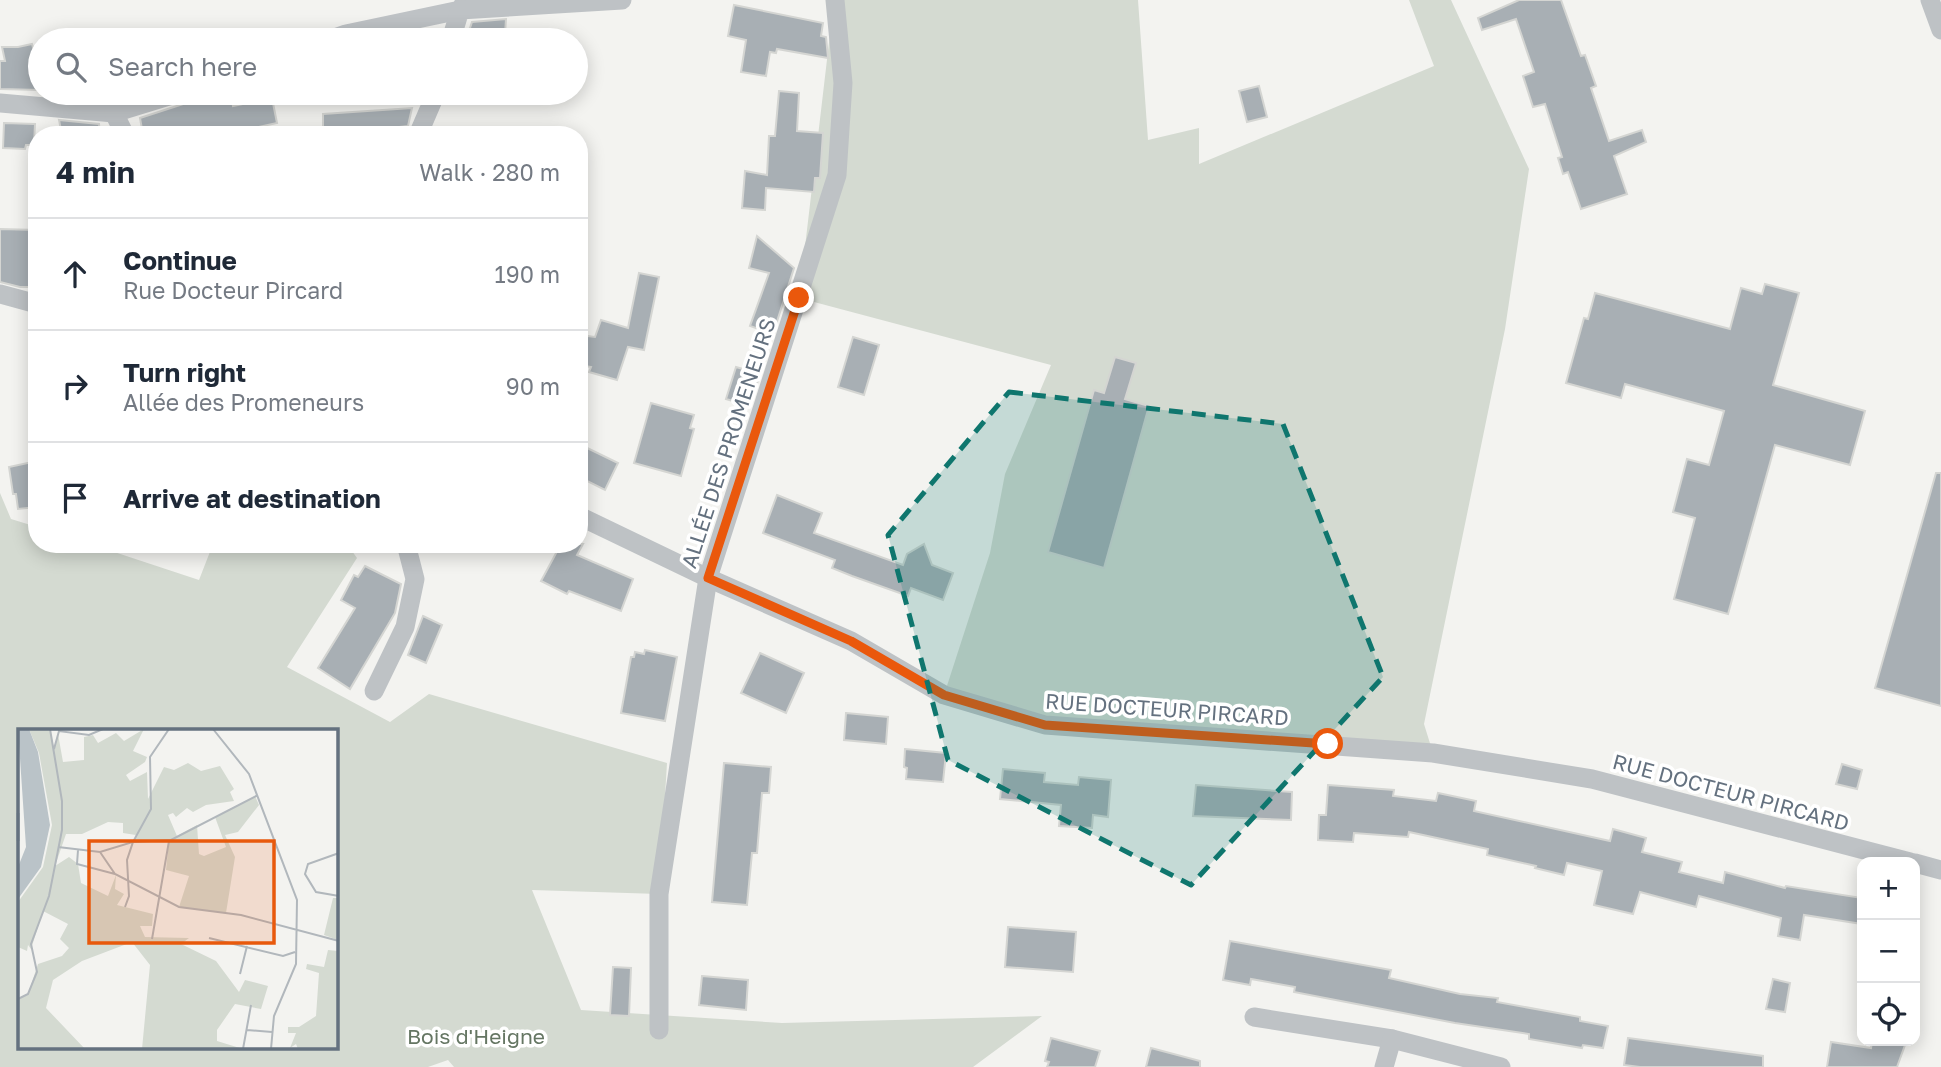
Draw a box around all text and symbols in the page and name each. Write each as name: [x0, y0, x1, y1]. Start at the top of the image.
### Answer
search box: [28, 28, 588, 105]
icon: search: [52, 48, 90, 86]
text: Search here: [108, 51, 257, 82]
text: 4 min: [56, 154, 135, 190]
text: Walk · 280 m: [419, 158, 560, 186]
text: Continue: [123, 245, 237, 276]
icon: ahead: [56, 255, 94, 293]
text: 190 m: [495, 260, 560, 288]
text: Rue Docteur Pircard: [123, 276, 343, 304]
route end: [783, 282, 814, 313]
street label: ALLÉE DES PROMENEURS: [675, 315, 781, 571]
text: Turn right: [123, 357, 246, 388]
icon: right: [56, 367, 94, 405]
text: 90 m: [506, 372, 560, 400]
text: Allée des Promeneurs: [123, 388, 364, 416]
icon: arrive: [56, 479, 94, 517]
text: Arrive at destination: [123, 483, 381, 514]
street label: RUE DOCTEUR PIRCARD: [1044, 688, 1290, 730]
route start: [1312, 728, 1343, 759]
inset map: [18, 729, 338, 1050]
street label: RUE DOCTEUR PIRCARD: [1610, 748, 1852, 836]
map controls: [1857, 857, 1920, 1046]
button: +: [1857, 857, 1920, 920]
button: −: [1857, 920, 1920, 983]
button: locate: [1857, 983, 1920, 1046]
park label: Bois d'Heigne: [407, 1023, 545, 1049]

